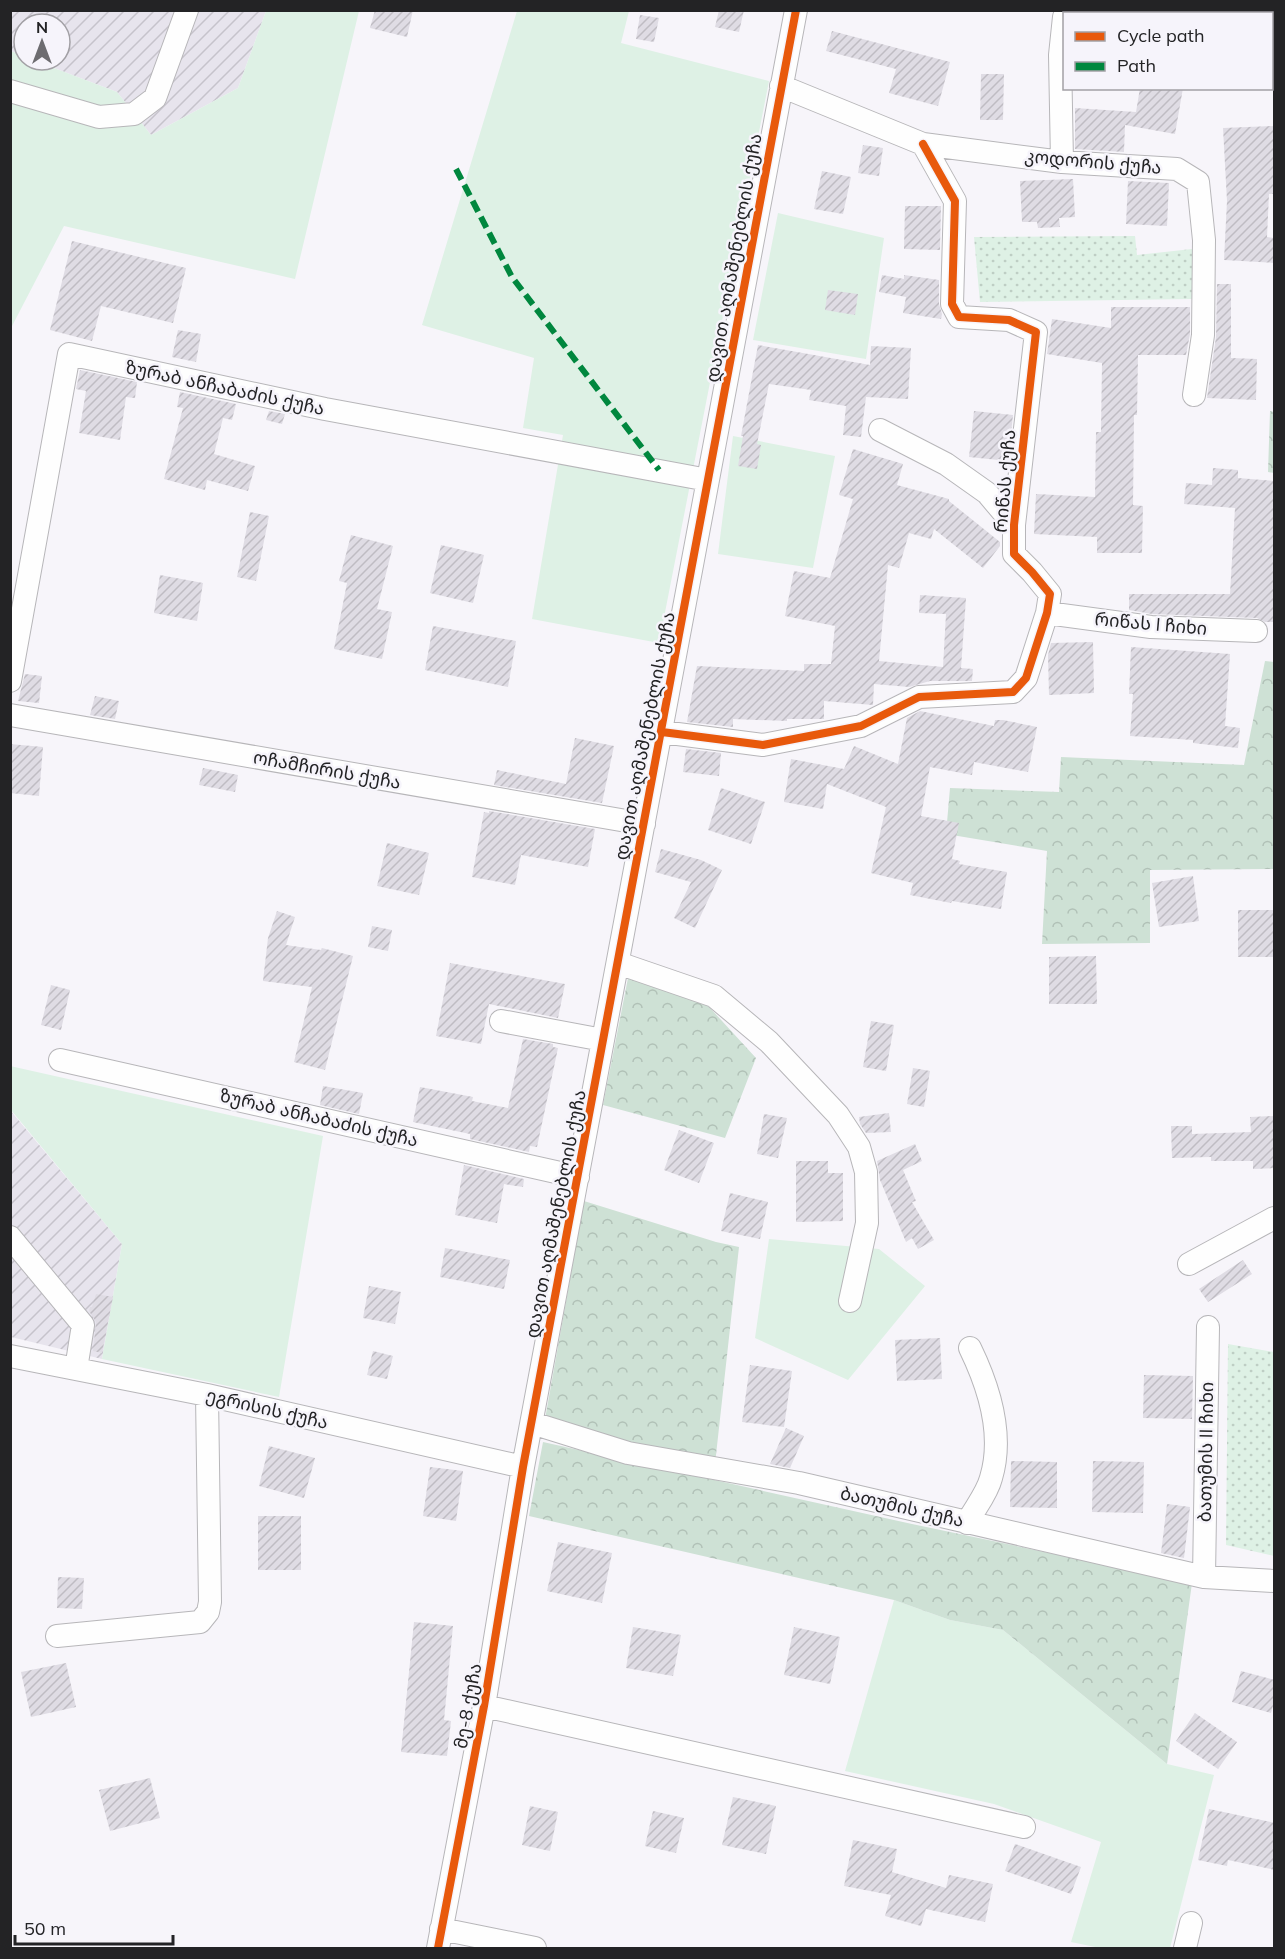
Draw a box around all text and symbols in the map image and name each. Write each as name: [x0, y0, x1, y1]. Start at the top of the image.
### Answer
north arrow: [12, 12, 72, 72]
legend: [1063, 12, 1273, 90]
text: N: [36, 17, 48, 37]
text: Cycle path: [1117, 24, 1204, 47]
text: Path: [1117, 54, 1156, 77]
street label: დავით აღმაშენებლის ქუჩა: [700, 132, 767, 384]
street label: კოდორის ქუჩა: [1024, 144, 1162, 179]
street label: ზურაბ ანჩაბაძის ქუჩა: [124, 355, 327, 420]
street label: რიწას ქუჩა: [989, 429, 1020, 533]
street label: რიწას I ჩიხი: [1094, 607, 1208, 640]
street label: დავით აღმაშენებლის ქუჩა: [609, 610, 680, 862]
street label: ოჩამჩირის ქუჩა: [252, 745, 403, 794]
street label: ზურაბ ანჩაბაძის ქუჩა: [218, 1083, 420, 1152]
street label: დავით აღმაშენებლის ქუჩა: [520, 1088, 591, 1340]
street label: ბათუმის II ჩიხი: [1193, 1382, 1218, 1522]
street label: ეგრისის ქუჩა: [204, 1383, 330, 1434]
street label: ბათუმის ქუჩა: [838, 1481, 966, 1532]
street label: მე-8 ქუჩა: [449, 1661, 486, 1750]
scale bar: [15, 1908, 172, 1946]
text: 50 m: [24, 1917, 66, 1940]

